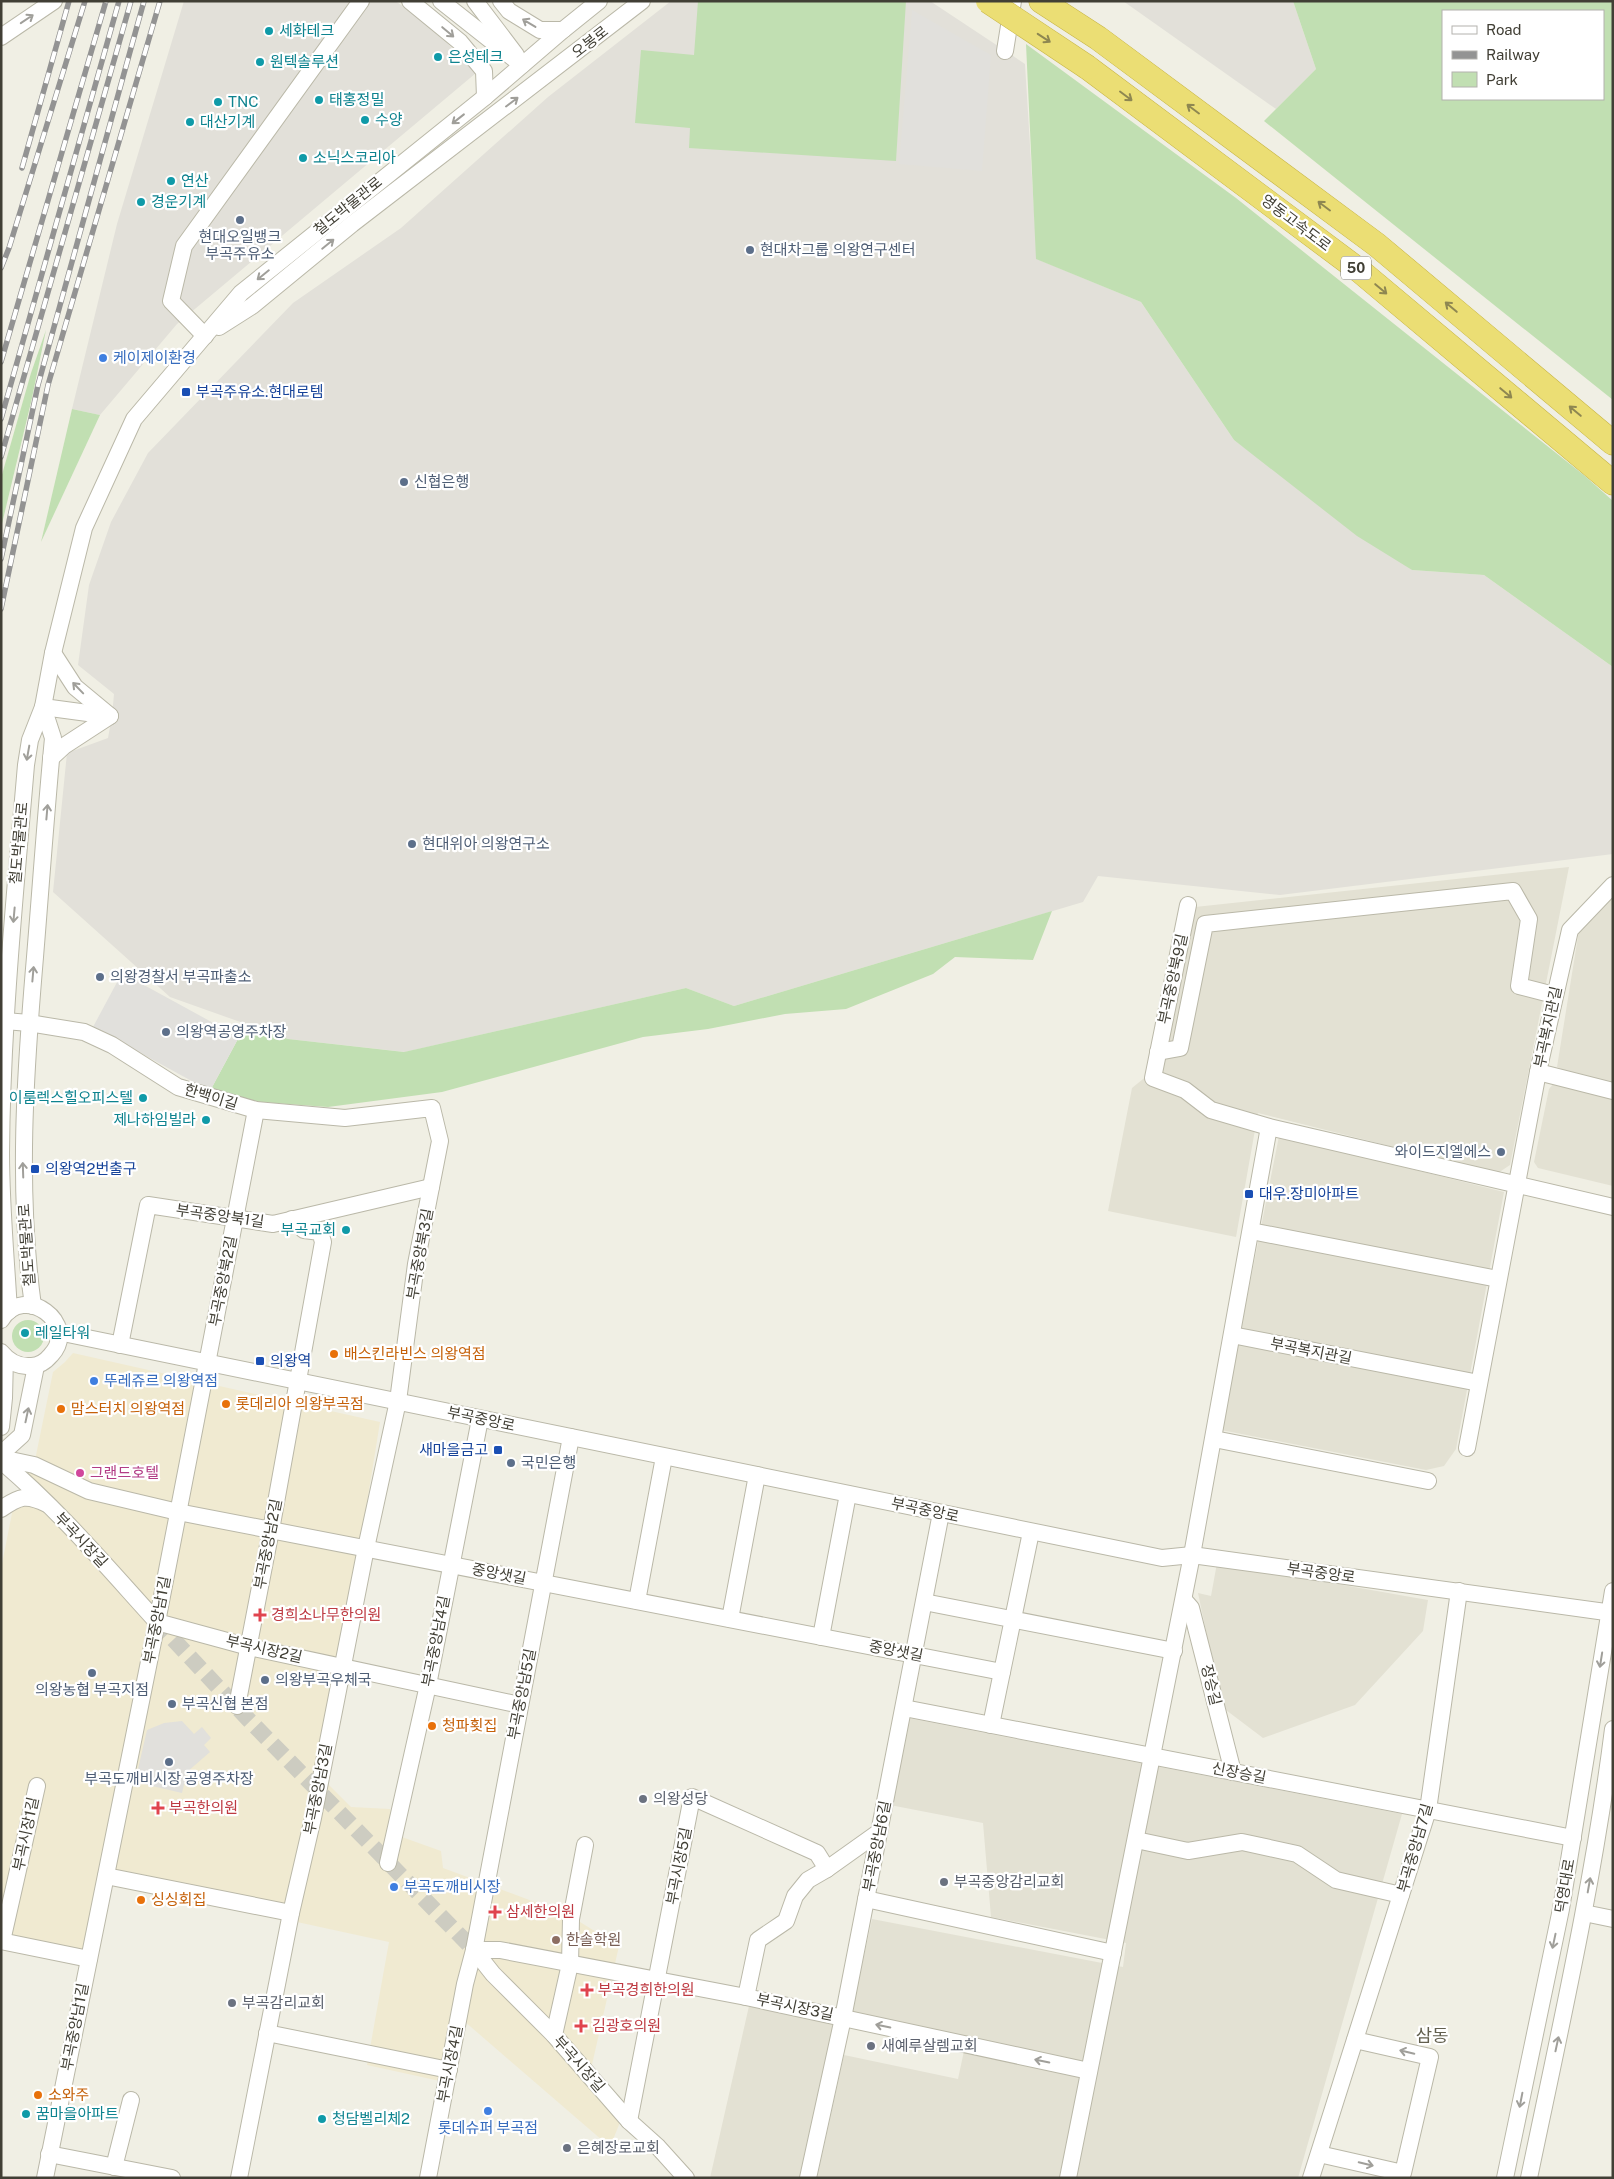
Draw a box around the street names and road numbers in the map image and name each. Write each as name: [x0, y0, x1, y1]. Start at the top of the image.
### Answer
street label: 오봉로: [568, 22, 611, 61]
street label: 철도박물관로: [310, 173, 385, 238]
street label: 영동고속도로: [1258, 191, 1334, 254]
road number: 50: [1341, 256, 1371, 280]
street label: 철도박물관로: [6, 801, 31, 885]
street label: 부곡중앙북9길: [1155, 932, 1190, 1026]
street label: 부곡복지관길: [1531, 985, 1564, 1069]
street label: 한백이길: [182, 1080, 240, 1113]
street label: 부곡중앙북1길: [175, 1201, 265, 1230]
street label: 철도박물관로: [15, 1203, 38, 1287]
street label: 부곡중앙북3길: [403, 1207, 436, 1301]
street label: 부곡중앙북2길: [205, 1234, 240, 1328]
street label: 부곡복지관길: [1269, 1334, 1353, 1367]
street label: 부곡중앙로: [446, 1403, 517, 1434]
street label: 부곡중앙로: [890, 1494, 961, 1525]
street label: 부곡중앙남2길: [250, 1497, 285, 1591]
street label: 부곡시장길: [52, 1509, 111, 1571]
street label: 부곡중앙로: [1286, 1559, 1356, 1586]
street label: 중앙샛길: [470, 1560, 528, 1587]
street label: 부곡중앙남1길: [140, 1575, 173, 1665]
street label: 부곡중앙남4길: [418, 1594, 453, 1688]
street label: 부곡시장2길: [224, 1631, 304, 1666]
street label: 중앙샛길: [867, 1637, 925, 1664]
street label: 부곡중앙남5길: [504, 1647, 539, 1741]
street label: 장승길: [1198, 1663, 1225, 1707]
street label: 부곡중앙남3길: [300, 1742, 335, 1836]
street label: 신장승길: [1210, 1759, 1268, 1786]
street label: 부곡시장1길: [9, 1795, 42, 1872]
street label: 부곡중앙남6길: [859, 1799, 894, 1893]
street label: 부곡중앙남7길: [1394, 1801, 1435, 1894]
street label: 부곡시장5길: [663, 1826, 694, 1906]
street label: 덕영대로: [1551, 1857, 1578, 1915]
street label: 부곡중앙남1길: [58, 1982, 91, 2072]
street label: 부곡시장3길: [755, 1990, 835, 2023]
street label: 부곡시장4길: [434, 2024, 465, 2104]
street label: 부곡시장길: [550, 2032, 608, 2095]

